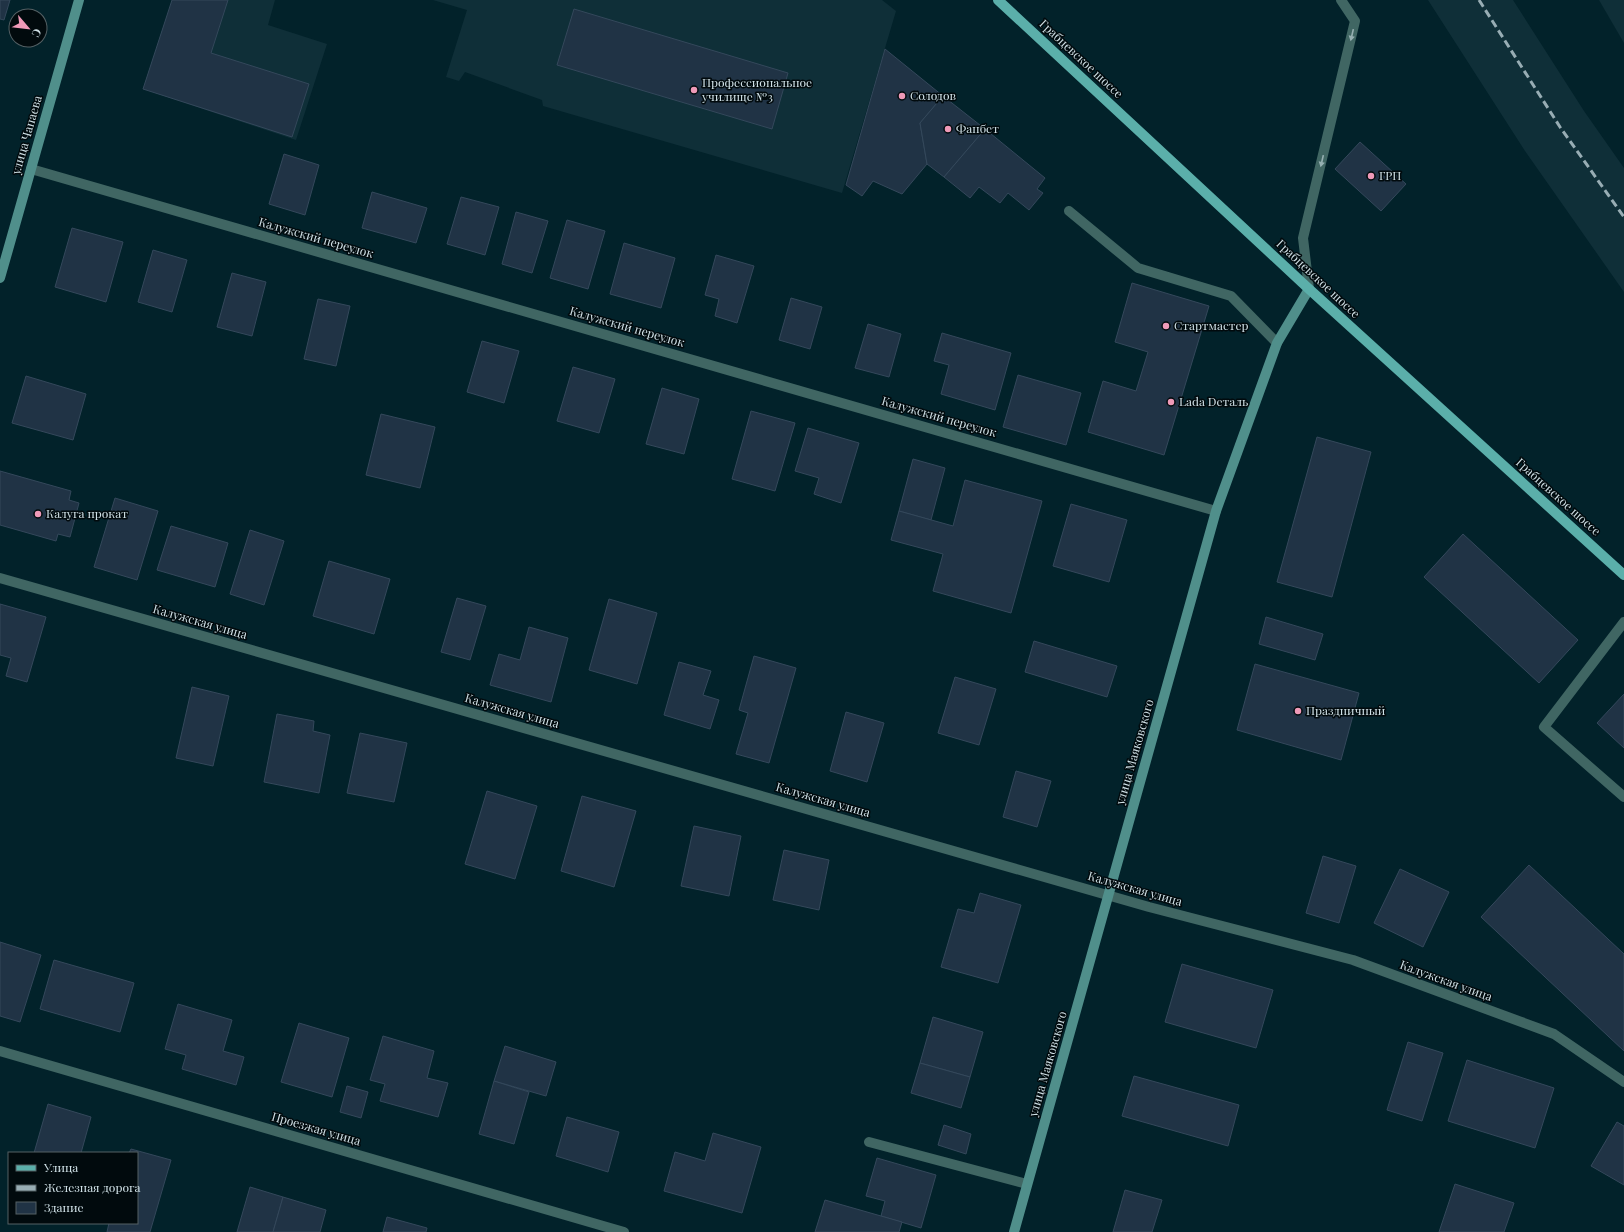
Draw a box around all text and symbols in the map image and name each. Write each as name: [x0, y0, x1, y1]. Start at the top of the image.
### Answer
north arrow: [8, 8, 48, 48]
street label: Грабцевское шоссе: [1037, 15, 1127, 101]
text: С: [29, 26, 46, 40]
one-way arrow: [1348, 29, 1354, 41]
place label: Профессиональное училище №3: [701, 74, 812, 104]
marker: Профессиональное училище №3: [689, 85, 699, 95]
place label: Солодов: [910, 87, 956, 103]
marker: Солодов: [897, 91, 907, 101]
street label: улица Чапаева: [7, 93, 45, 177]
place label: Фанбет: [956, 120, 999, 136]
marker: Фанбет: [943, 124, 953, 134]
one-way arrow: [1318, 155, 1324, 167]
place label: ГРП: [1379, 167, 1401, 183]
marker: ГРП: [1366, 171, 1376, 181]
street label: Калужский переулок: [257, 213, 376, 261]
street label: Грабцевское шоссе: [1274, 235, 1364, 321]
street label: Калужский переулок: [568, 302, 687, 350]
place label: Стартмастер: [1174, 317, 1249, 333]
marker: Стартмастер: [1161, 321, 1171, 331]
street label: Калужский переулок: [880, 392, 999, 440]
place label: Lada Dеталь: [1179, 393, 1248, 409]
marker: Lada Dеталь: [1166, 397, 1176, 407]
street label: Грабцевское шоссе: [1513, 454, 1604, 539]
place label: Калуга прокат: [46, 505, 128, 521]
marker: Калуга прокат: [33, 509, 43, 519]
street label: Калужская улица: [151, 600, 249, 642]
street label: Калужская улица: [463, 689, 561, 731]
street label: улица Маяковского: [1111, 697, 1157, 807]
place label: Праздничный: [1306, 702, 1386, 718]
marker: Праздничный: [1293, 706, 1303, 716]
street label: Калужская улица: [774, 778, 872, 820]
street label: Калужская улица: [1086, 867, 1184, 909]
street label: Калужская улица: [1398, 956, 1495, 1004]
street label: улица Маяковского: [1024, 1009, 1070, 1119]
street label: Проезжая улица: [270, 1108, 363, 1148]
legend: [8, 1152, 138, 1224]
text: Улица: [43, 1159, 78, 1175]
text: Железная дорога: [44, 1179, 141, 1195]
text: Здание: [44, 1199, 84, 1215]

